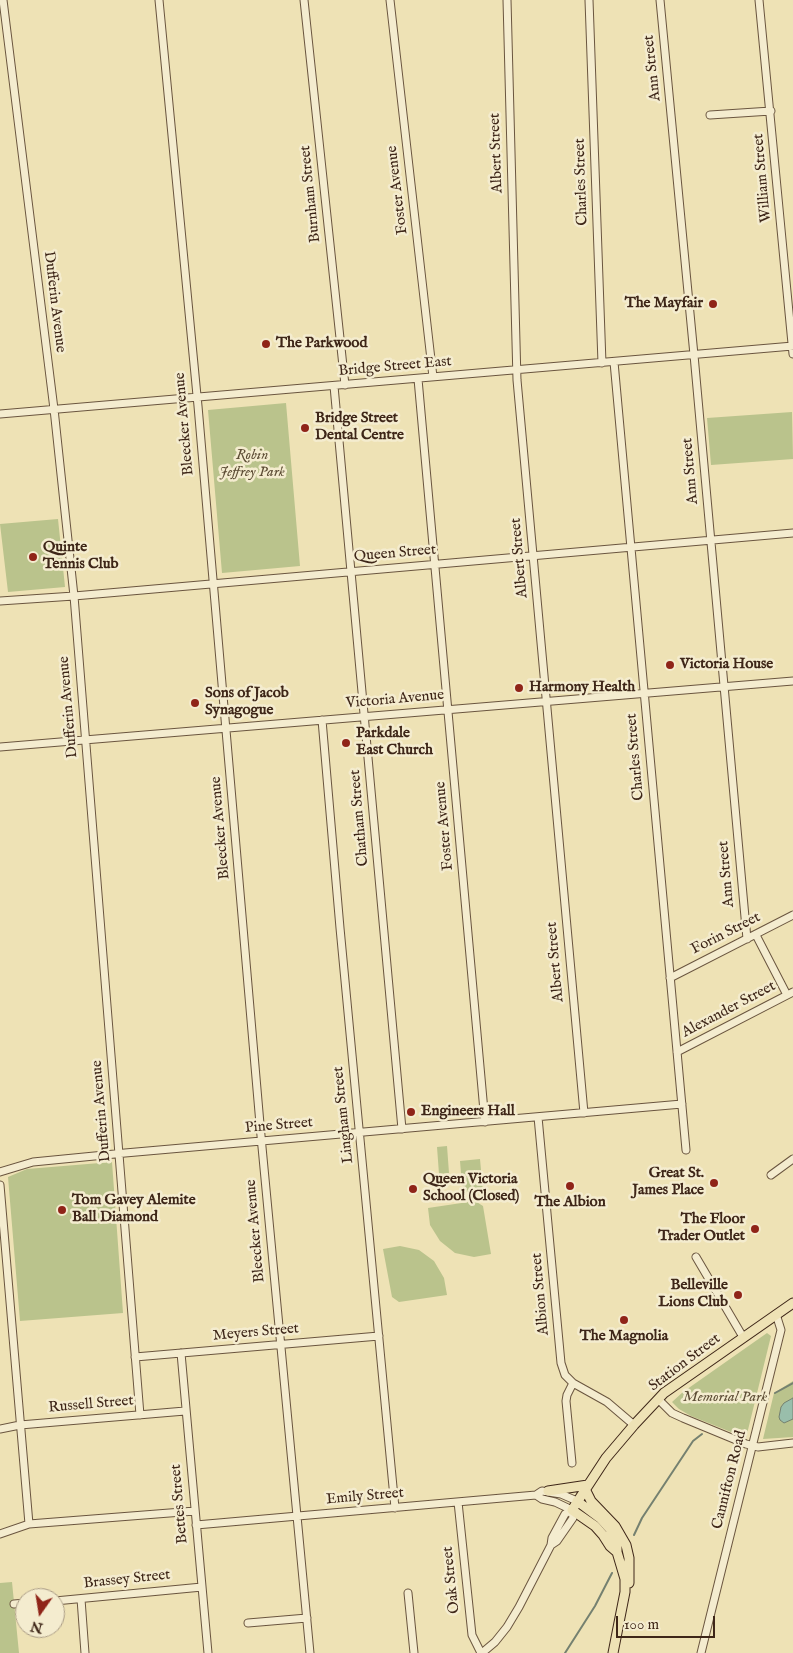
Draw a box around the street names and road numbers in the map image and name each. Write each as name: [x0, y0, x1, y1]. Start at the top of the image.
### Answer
street label: Ann Street: [641, 34, 665, 102]
street label: Albert Street: [487, 113, 507, 193]
street label: William Street: [750, 133, 776, 223]
street label: Charles Street: [571, 138, 593, 226]
street label: Burnham Street: [297, 144, 325, 244]
street label: Foster Avenue: [384, 145, 412, 235]
street label: Dufferin Avenue: [39, 250, 69, 354]
street label: Bridge Street East: [338, 353, 452, 381]
street label: Bleecker Avenue: [172, 372, 198, 476]
street label: Ann Street: [679, 437, 703, 505]
street label: Albert Street: [508, 517, 532, 599]
street label: Queen Street: [353, 541, 437, 567]
street label: Dufferin Avenue: [56, 655, 82, 759]
street label: Victoria Avenue: [345, 687, 445, 713]
street label: Charles Street: [623, 713, 649, 801]
street label: Chatham Street: [347, 769, 373, 867]
street label: Bleecker Avenue: [208, 776, 234, 880]
street label: Foster Avenue: [432, 781, 458, 871]
street label: Ann Street: [715, 840, 739, 908]
street label: Forin Street: [688, 909, 764, 959]
street label: Albert Street: [544, 921, 568, 1003]
street label: Alexander Street: [679, 978, 779, 1042]
street label: Dufferin Avenue: [89, 1059, 115, 1163]
street label: Lingham Street: [330, 1066, 358, 1164]
street label: Pine Street: [244, 1114, 314, 1138]
street label: Bleecker Avenue: [243, 1179, 269, 1283]
street label: Albion Street: [528, 1252, 554, 1336]
street label: Meyers Street: [212, 1320, 300, 1346]
street label: Station Street: [646, 1330, 724, 1396]
street label: Russell Street: [48, 1392, 134, 1418]
street label: Cannifton Road: [709, 1429, 751, 1531]
street label: Bettes Street: [168, 1463, 192, 1545]
street label: Emily Street: [325, 1485, 405, 1509]
street label: Oak Street: [440, 1546, 464, 1614]
street label: Brassey Street: [83, 1566, 171, 1594]

